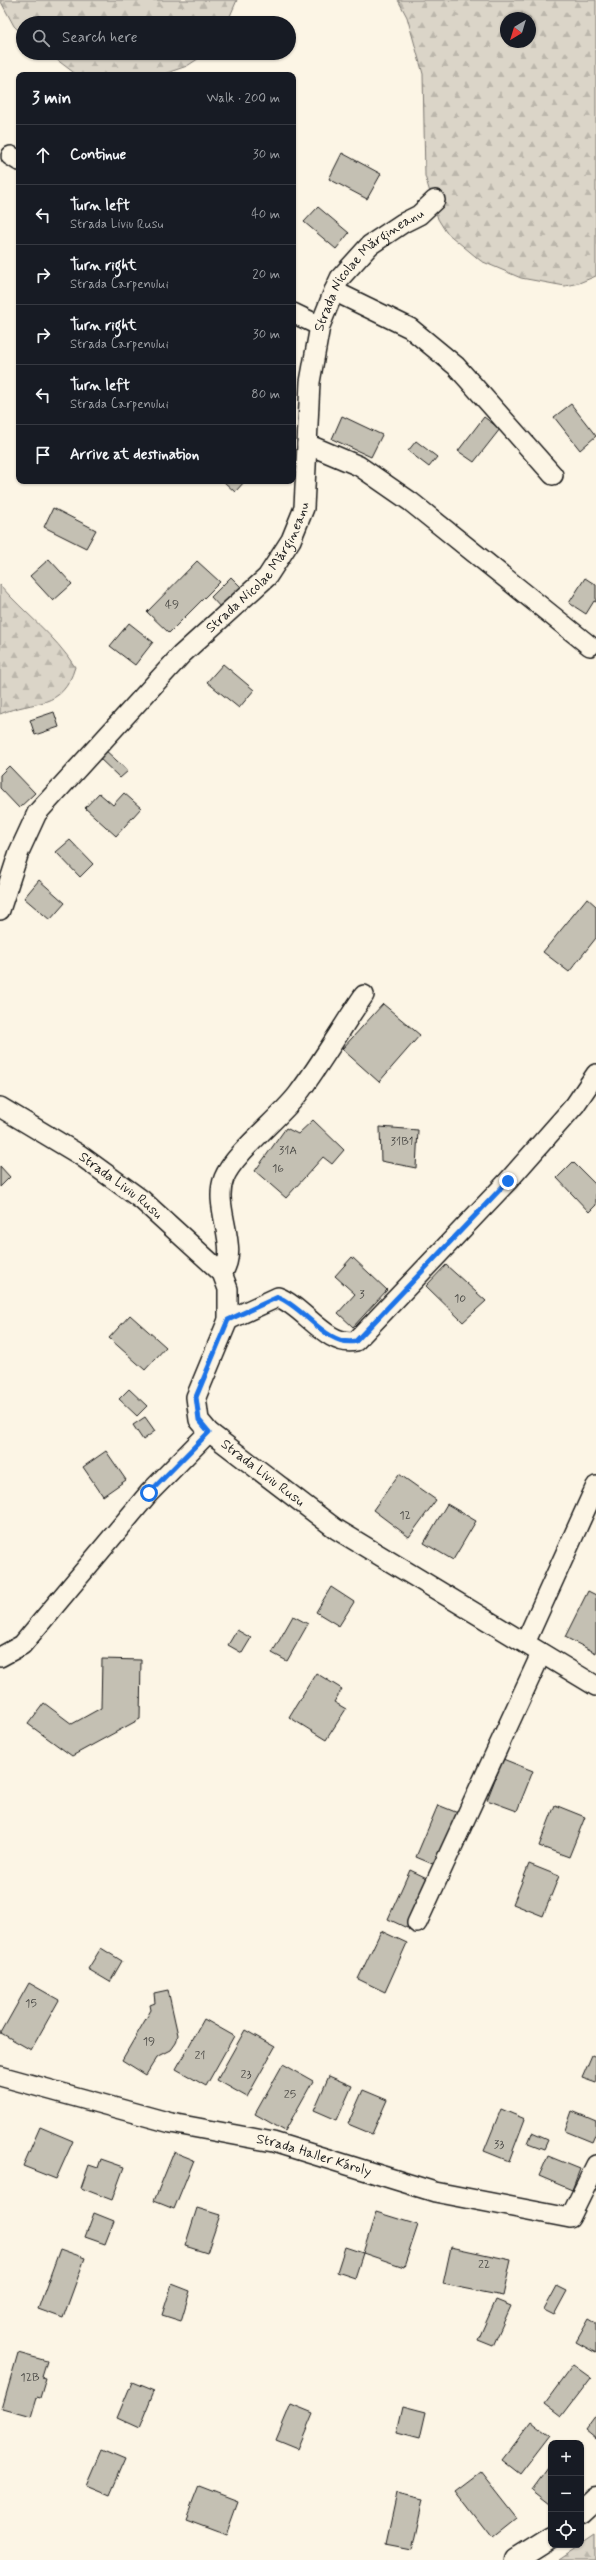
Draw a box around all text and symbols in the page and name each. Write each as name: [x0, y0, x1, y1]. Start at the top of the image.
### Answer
north arrow: [500, 12, 536, 48]
search box: [16, 16, 296, 60]
icon: search: [30, 27, 52, 49]
text: Search here: [62, 28, 138, 48]
text: 3 min: [32, 87, 71, 109]
text: Walk · 200 m: [206, 90, 280, 107]
icon: ahead: [32, 144, 54, 166]
text: Continue: [70, 145, 126, 165]
text: 30 m: [253, 146, 280, 163]
text: Turn left: [70, 196, 130, 216]
icon: left: [32, 204, 54, 226]
text: 40 m: [251, 206, 280, 223]
street label: Strada Nicolae Mărgineanu: [310, 206, 428, 333]
text: Strada Liviu Rusu: [70, 216, 163, 233]
text: Turn right: [70, 256, 137, 276]
icon: right: [32, 264, 54, 286]
text: 20 m: [252, 266, 280, 283]
text: Strada Carpenului: [70, 276, 169, 293]
text: Turn right: [70, 316, 137, 336]
icon: right: [32, 324, 54, 346]
text: 30 m: [253, 326, 280, 343]
text: Strada Carpenului: [70, 336, 169, 353]
text: Turn left: [70, 376, 130, 396]
icon: left: [32, 384, 54, 406]
text: 80 m: [251, 386, 280, 403]
text: Strada Carpenului: [70, 396, 169, 413]
icon: arrive: [32, 444, 54, 466]
text: Arrive at destination: [70, 445, 199, 465]
street label: Strada Nicolae Mărgineanu: [202, 503, 313, 637]
house number: 49: [165, 597, 179, 613]
house number: 31B1: [391, 1134, 413, 1150]
house number: 31A: [279, 1143, 297, 1159]
street label: Strada Liviu Rusu: [75, 1148, 166, 1223]
house number: 16: [272, 1161, 284, 1177]
route end: [499, 1172, 517, 1190]
house number: 3: [359, 1287, 365, 1303]
house number: 10: [454, 1291, 466, 1307]
street label: Strada Liviu Rusu: [217, 1435, 308, 1511]
route start: [140, 1484, 158, 1502]
house number: 12: [399, 1508, 411, 1524]
house number: 15: [25, 1996, 37, 2012]
house number: 19: [143, 2034, 155, 2050]
house number: 21: [194, 2048, 206, 2064]
house number: 23: [241, 2067, 251, 2083]
house number: 25: [284, 2087, 296, 2103]
street label: Strada Haller Károly: [255, 2130, 374, 2181]
house number: 33: [494, 2137, 504, 2153]
house number: 22: [478, 2257, 490, 2273]
house number: 12B: [20, 2370, 40, 2386]
map controls: [548, 2440, 584, 2548]
button: +: [548, 2440, 584, 2476]
button: −: [548, 2476, 584, 2512]
button: locate: [548, 2512, 584, 2548]

